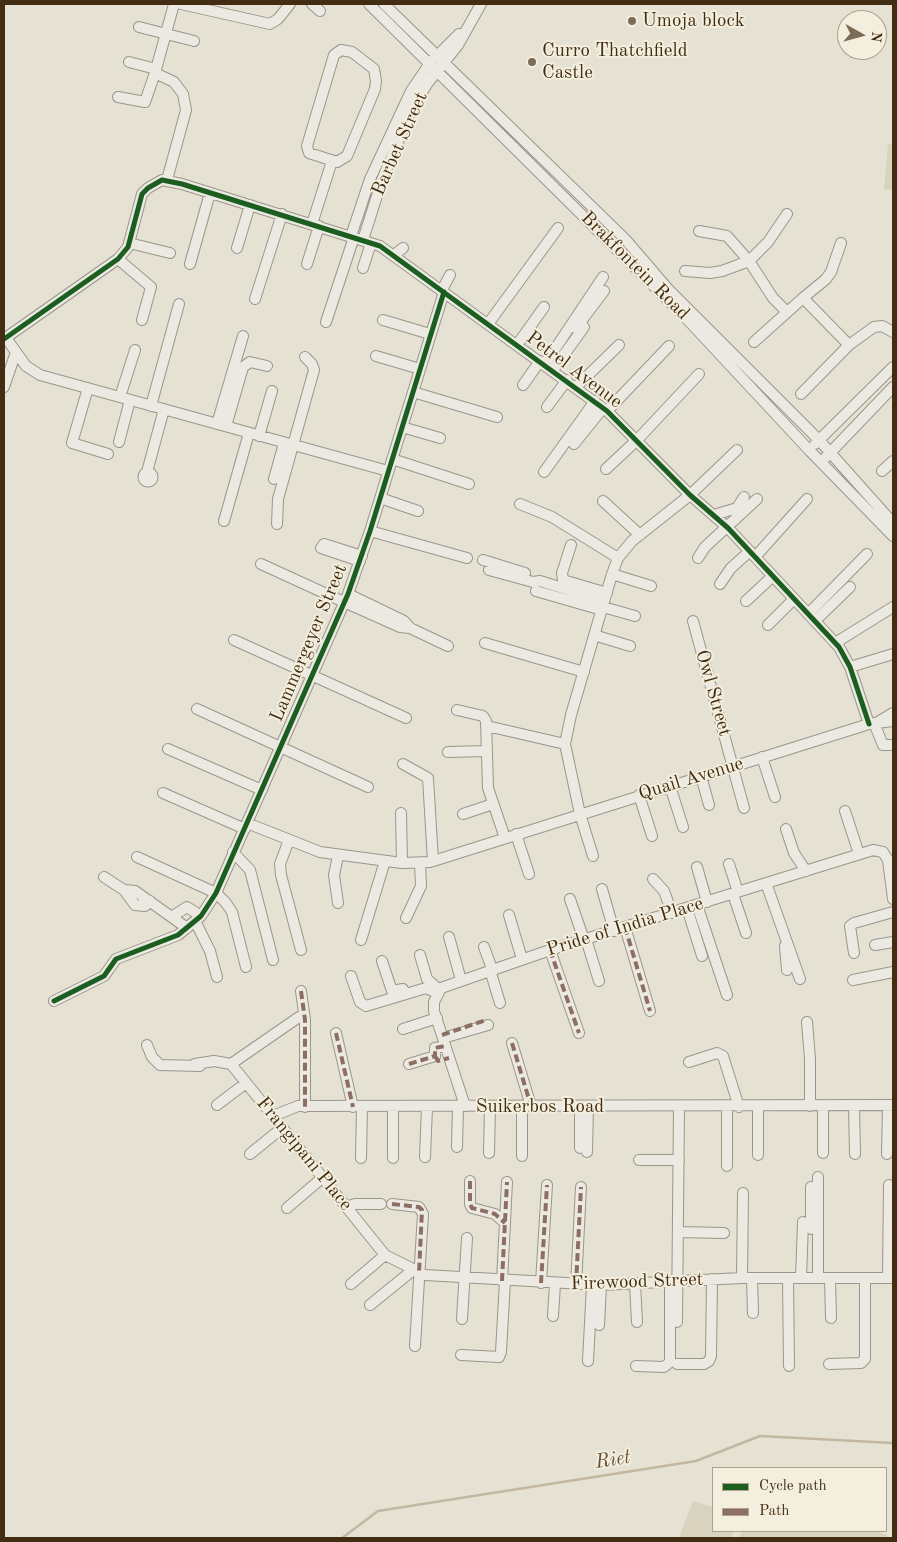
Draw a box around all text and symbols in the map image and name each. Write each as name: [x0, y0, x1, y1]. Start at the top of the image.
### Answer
place label: Umoja block: [642, 10, 745, 32]
north arrow: [837, 10, 887, 60]
marker: Umoja block: [626, 15, 638, 27]
text: N: [868, 31, 883, 43]
place label: Curro Thatchfield Castle: [542, 40, 688, 84]
marker: Curro Thatchfield Castle: [526, 56, 538, 68]
street label: Barbet Street: [367, 89, 433, 199]
street label: Brakfontein Road: [576, 207, 694, 325]
street label: Petrel Avenue: [521, 326, 627, 414]
street label: Lammergeyer Street: [265, 561, 353, 725]
street label: Owl Street: [690, 647, 736, 739]
street label: Quail Avenue: [636, 752, 746, 806]
street label: Pride of India Place: [544, 892, 706, 962]
street label: Frangipani Place: [251, 1092, 357, 1216]
street label: Suikerbos Road: [476, 1096, 604, 1118]
street label: Firewood Street: [570, 1268, 704, 1296]
water label: Riet: [594, 1445, 632, 1475]
legend: [712, 1467, 887, 1532]
text: Cycle path: [759, 1479, 827, 1494]
text: Path: [759, 1504, 789, 1519]

